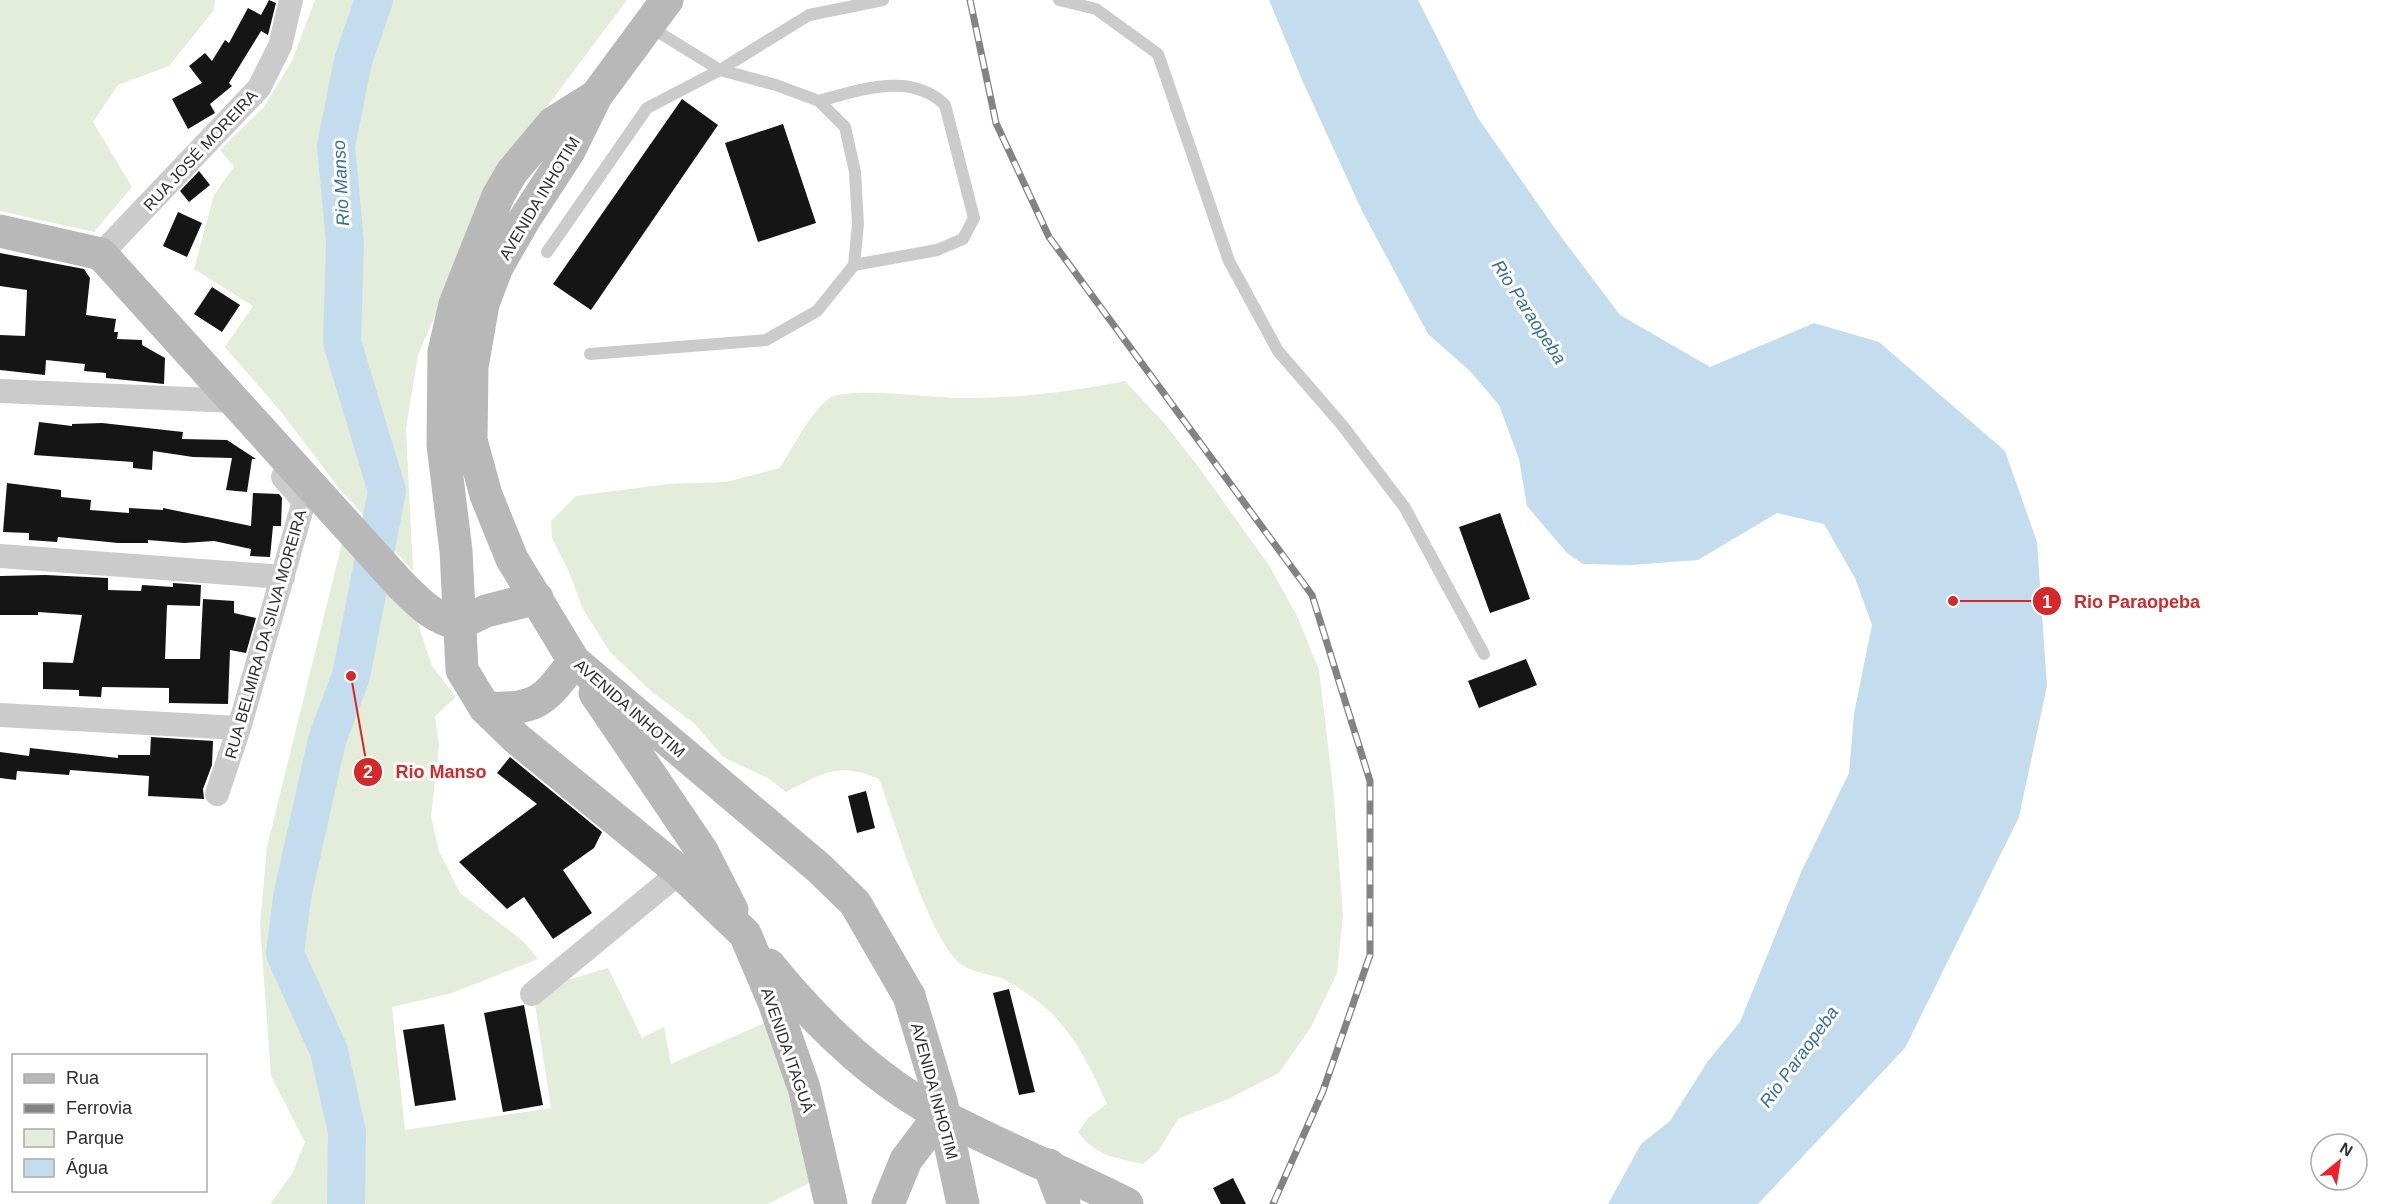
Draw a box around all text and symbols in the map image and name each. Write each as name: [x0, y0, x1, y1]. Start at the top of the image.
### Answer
street label: RUA JOSÉ MOREIRA: [139, 86, 261, 214]
street label: AVENIDA INHOTIM: [496, 134, 583, 263]
water label: Rio Manso: [329, 140, 353, 226]
water label: Rio Paraopeba: [1488, 256, 1570, 368]
street label: RUA BELMIRA DA SILVA MOREIRA: [222, 507, 309, 761]
callout: Rio Paraopeba: [2032, 583, 2212, 619]
text: 1: [2042, 592, 2052, 612]
text: Rio Paraopeba: [2074, 592, 2201, 612]
street label: AVENIDA INHOTIM: [571, 656, 688, 761]
callout: Rio Manso: [353, 754, 498, 790]
text: 2: [363, 762, 373, 782]
text: Rio Manso: [395, 762, 487, 782]
street label: AVENIDA ITAGUÁ: [758, 985, 818, 1115]
water label: Rio Paraopeba: [1756, 1003, 1842, 1111]
street label: AVENIDA INHOTIM: [908, 1021, 961, 1161]
legend: [12, 1054, 207, 1192]
text: Rua: [66, 1068, 100, 1088]
text: Ferrovia: [66, 1098, 133, 1118]
text: Parque: [66, 1128, 124, 1148]
north arrow: [2309, 1132, 2369, 1192]
text: N: [2337, 1139, 2356, 1160]
text: Água: [66, 1158, 109, 1178]

